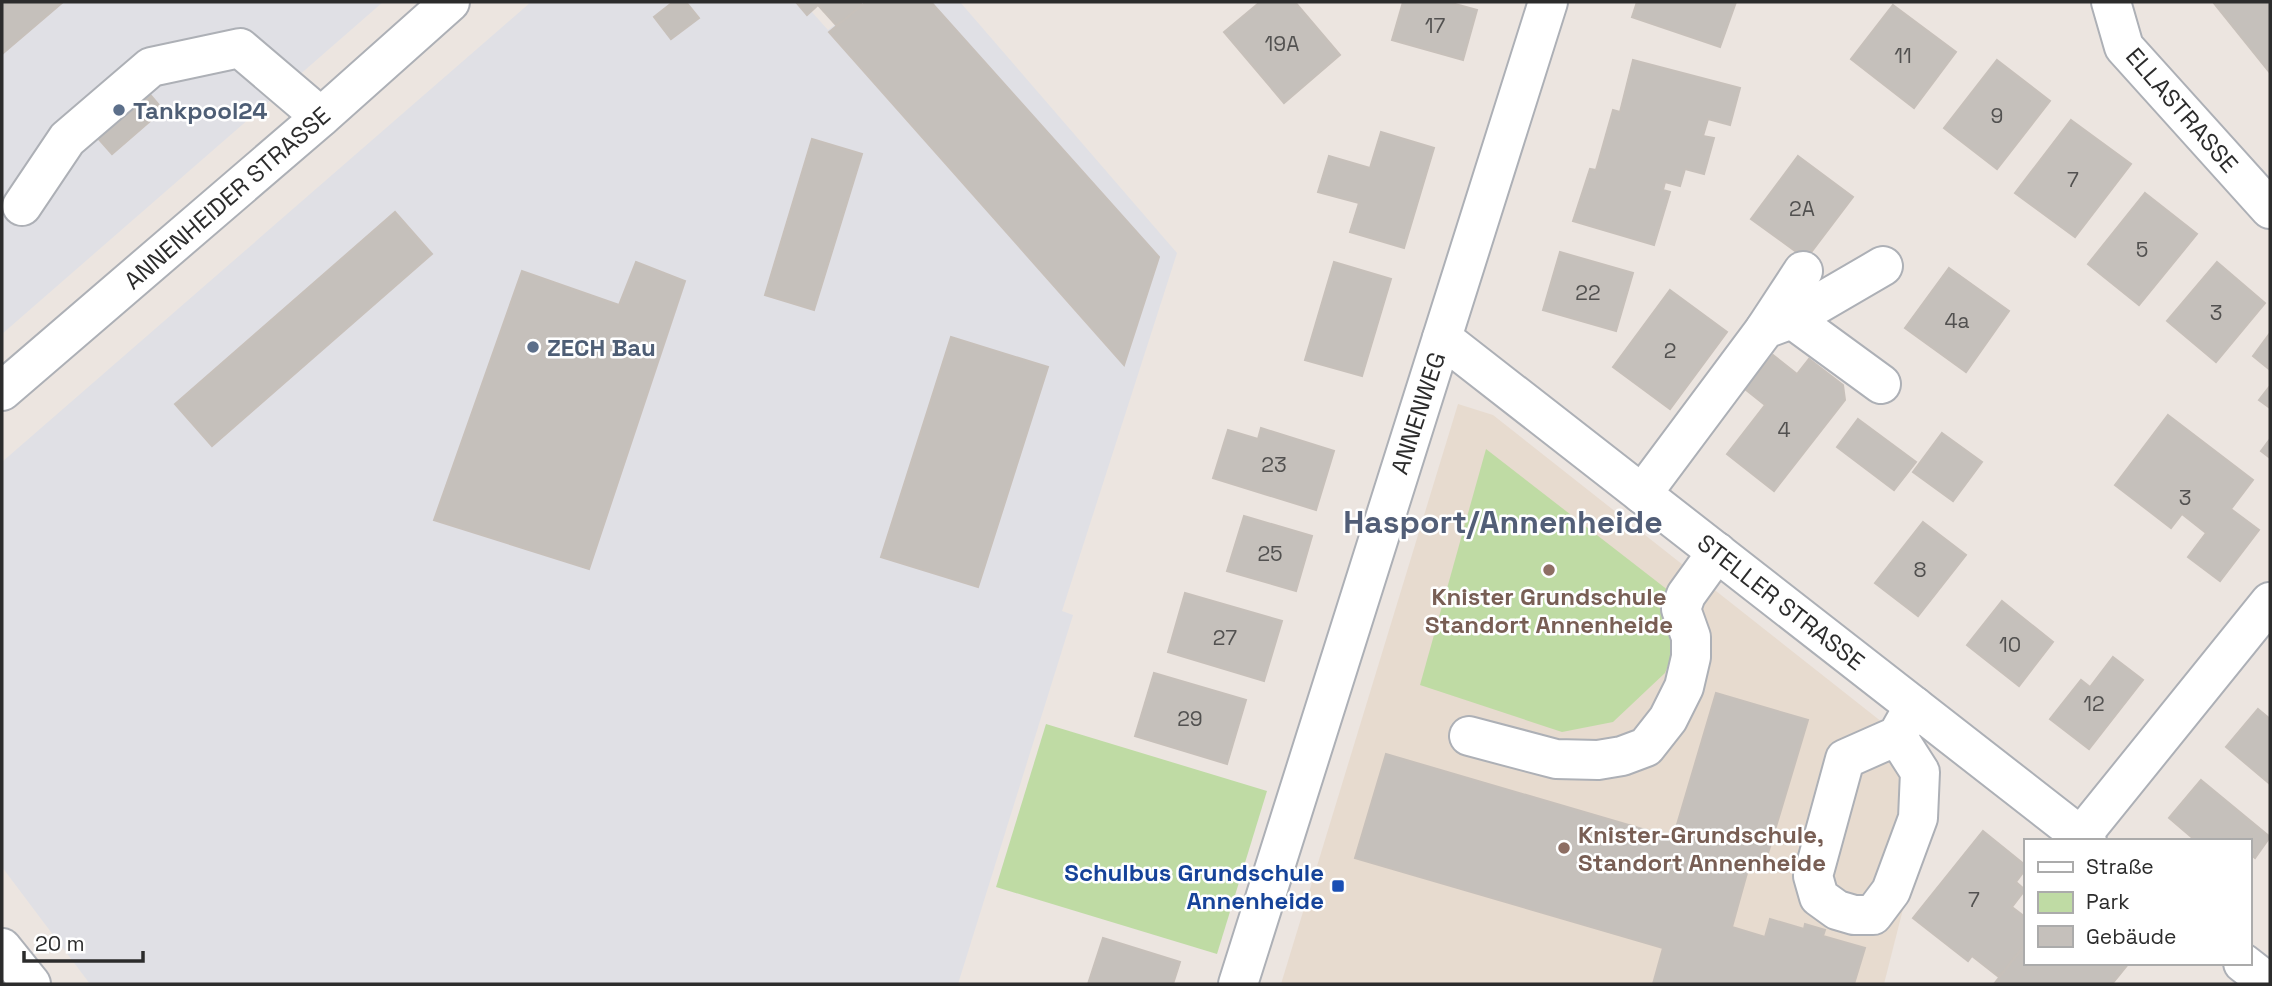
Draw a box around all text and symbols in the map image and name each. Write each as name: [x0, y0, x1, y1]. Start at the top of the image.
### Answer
house number: 17: [1425, 12, 1445, 39]
house number: 19A: [1265, 30, 1299, 57]
street label: ELLASTRASSE: [2119, 41, 2245, 179]
house number: 11: [1894, 42, 1912, 69]
place label: Tankpool24: [133, 95, 267, 126]
street label: ANNENHEIDER STRASSE: [117, 100, 337, 296]
marker: Tankpool24: [111, 102, 127, 118]
house number: 9: [1991, 102, 2003, 129]
house number: 7: [2067, 166, 2079, 193]
house number: 2A: [1789, 195, 1815, 222]
house number: 5: [2136, 236, 2148, 263]
house number: 22: [1575, 279, 1601, 306]
house number: 3: [2210, 299, 2222, 326]
house number: 4a: [1944, 307, 1970, 334]
place label: ZECH Bau: [547, 332, 656, 363]
house number: 2: [1664, 337, 1676, 364]
marker: ZECH Bau: [525, 339, 541, 355]
street label: ANNENWEG: [1384, 348, 1452, 478]
house number: 4: [1777, 416, 1791, 443]
house number: 23: [1261, 451, 1287, 478]
house number: 3: [2179, 484, 2191, 511]
district label: Hasport/Annenheide: [1343, 502, 1663, 542]
street label: STELLER STRASSE: [1691, 527, 1871, 677]
house number: 25: [1257, 540, 1283, 567]
house number: 8: [1913, 556, 1927, 583]
marker: Knister Grundschule Standort Annenheide: [1541, 562, 1557, 578]
place label: Knister Grundschule Standort Annenheide: [1425, 581, 1673, 640]
house number: 27: [1213, 624, 1237, 651]
house number: 10: [1999, 631, 2021, 658]
house number: 12: [2083, 690, 2105, 717]
house number: 29: [1177, 705, 1203, 732]
place label: Knister-Grundschule, Standort Annenheide: [1578, 819, 1826, 878]
legend: [2024, 839, 2251, 965]
marker: Knister-Grundschule, Standort Annenheide: [1556, 840, 1572, 856]
text: Straße: [2086, 853, 2154, 880]
place label: Schulbus Grundschule Annenheide: [1064, 857, 1324, 916]
marker: Schulbus Grundschule Annenheide: [1330, 878, 1346, 894]
house number: 7: [1968, 886, 1980, 913]
text: Park: [2086, 888, 2130, 915]
scale bar: [24, 920, 144, 964]
text: Gebäude: [2086, 923, 2176, 950]
text: 20 m: [35, 930, 85, 957]

